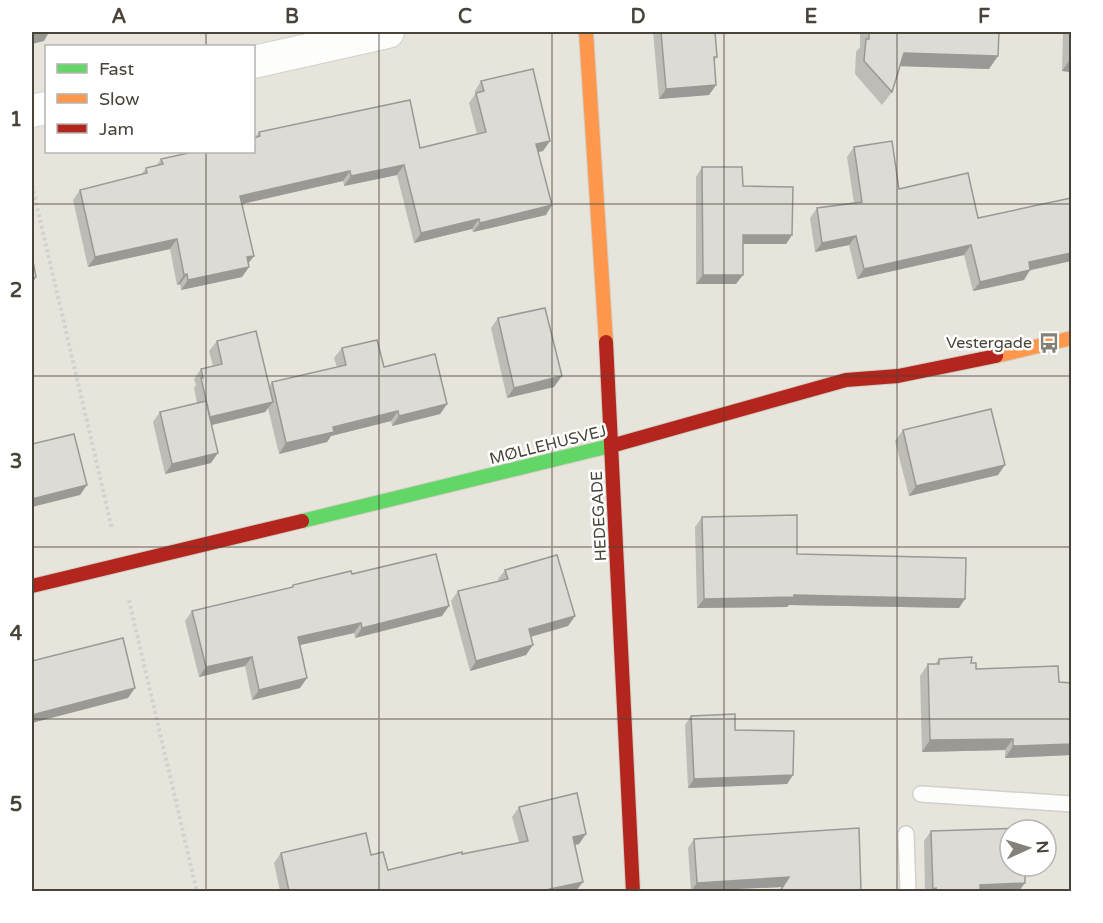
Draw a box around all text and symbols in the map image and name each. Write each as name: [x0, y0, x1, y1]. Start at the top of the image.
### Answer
text: A: [112, 5, 127, 29]
text: B: [285, 5, 299, 29]
text: C: [458, 5, 472, 29]
text: D: [630, 5, 646, 29]
text: E: [805, 5, 818, 29]
text: F: [978, 5, 990, 29]
legend: [45, 45, 255, 153]
text: Fast: [99, 58, 134, 80]
text: Slow: [99, 88, 140, 110]
text: 1: [10, 108, 22, 132]
text: Jam: [99, 118, 134, 140]
text: 2: [10, 279, 22, 303]
bus stop icon: Vestergade: [1037, 331, 1061, 355]
place label: Vestergade: [946, 333, 1032, 353]
street label: MØLLEHUSVEJ: [487, 421, 609, 469]
text: 3: [10, 450, 22, 474]
street label: HEDEGADE: [587, 470, 611, 562]
text: 4: [10, 622, 23, 646]
text: 5: [10, 793, 22, 817]
north arrow: [998, 818, 1058, 878]
text: N: [1032, 840, 1052, 854]

